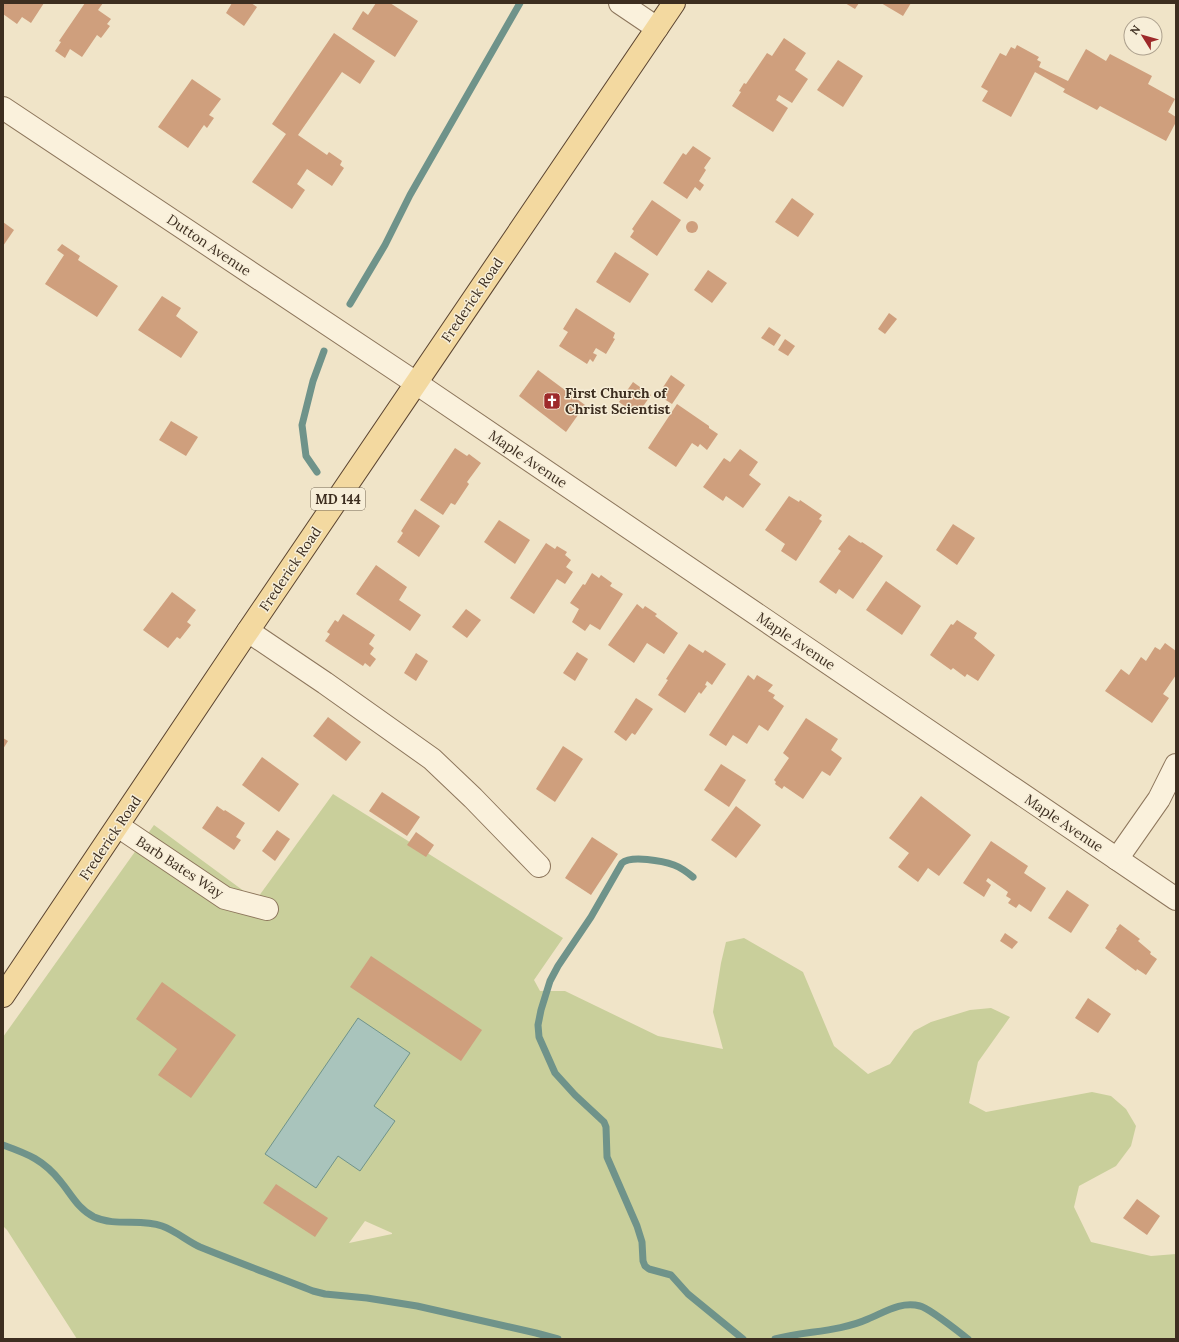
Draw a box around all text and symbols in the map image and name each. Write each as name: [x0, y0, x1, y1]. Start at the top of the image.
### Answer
north arrow: [1123, 16, 1163, 56]
text: N: [1127, 22, 1143, 38]
street label: Dutton Avenue: [163, 210, 255, 280]
street label: Frederick Road: [437, 254, 507, 346]
place label: First Church of Christ Scientist: [565, 384, 671, 418]
church icon: First Church of Christ Scientist: [542, 391, 562, 411]
street label: Maple Avenue: [485, 426, 571, 492]
road number: MD 144: [311, 488, 365, 510]
street label: Frederick Road: [255, 523, 325, 615]
street label: Maple Avenue: [753, 608, 839, 674]
street label: Maple Avenue: [1021, 790, 1107, 856]
street label: Frederick Road: [75, 792, 145, 884]
street label: Barb Bates Way: [133, 832, 228, 902]

